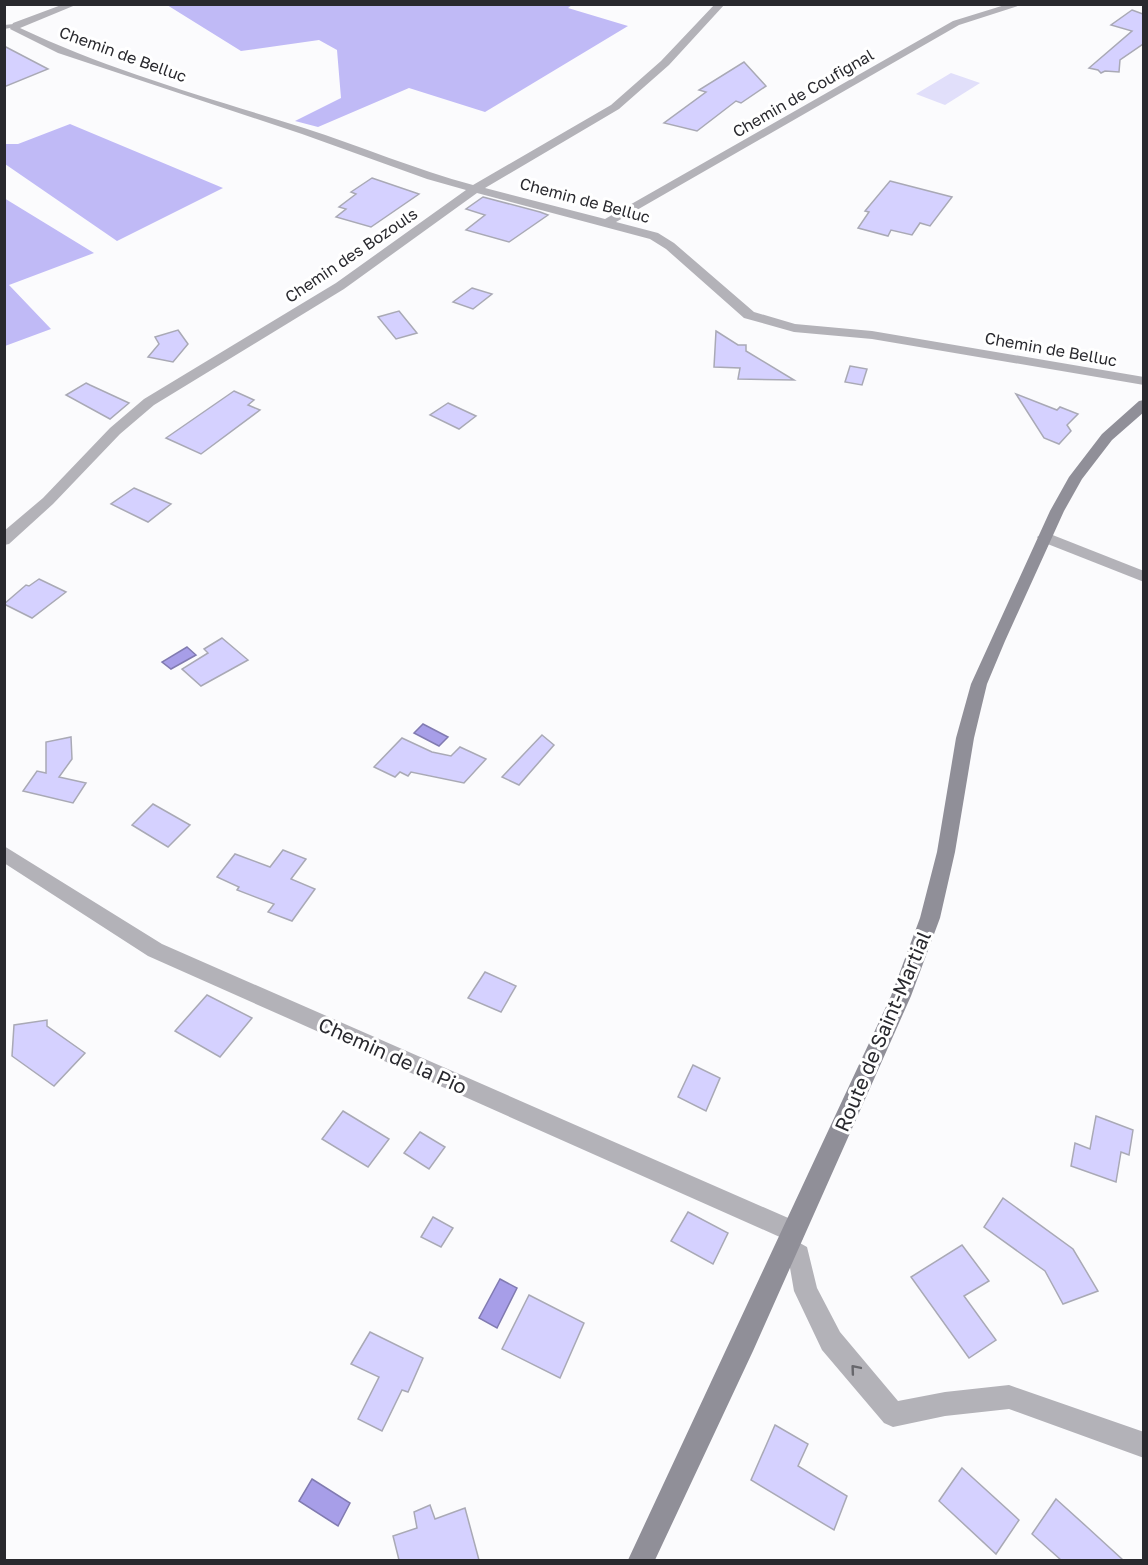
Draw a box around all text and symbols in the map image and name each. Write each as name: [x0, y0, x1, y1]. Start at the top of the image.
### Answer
street label: Chemin de Belluc: [57, 22, 190, 86]
street label: Chemin de Coufignal: [729, 44, 877, 142]
street label: Chemin de Belluc: [518, 173, 653, 227]
street label: Chemin des Bozouls: [281, 203, 421, 307]
street label: Chemin de Belluc: [983, 328, 1119, 371]
street label: Route de Saint-Martial: [829, 927, 935, 1135]
street label: Chemin de la Pio: [315, 1012, 471, 1098]
one-way arrow: [852, 1365, 863, 1376]

